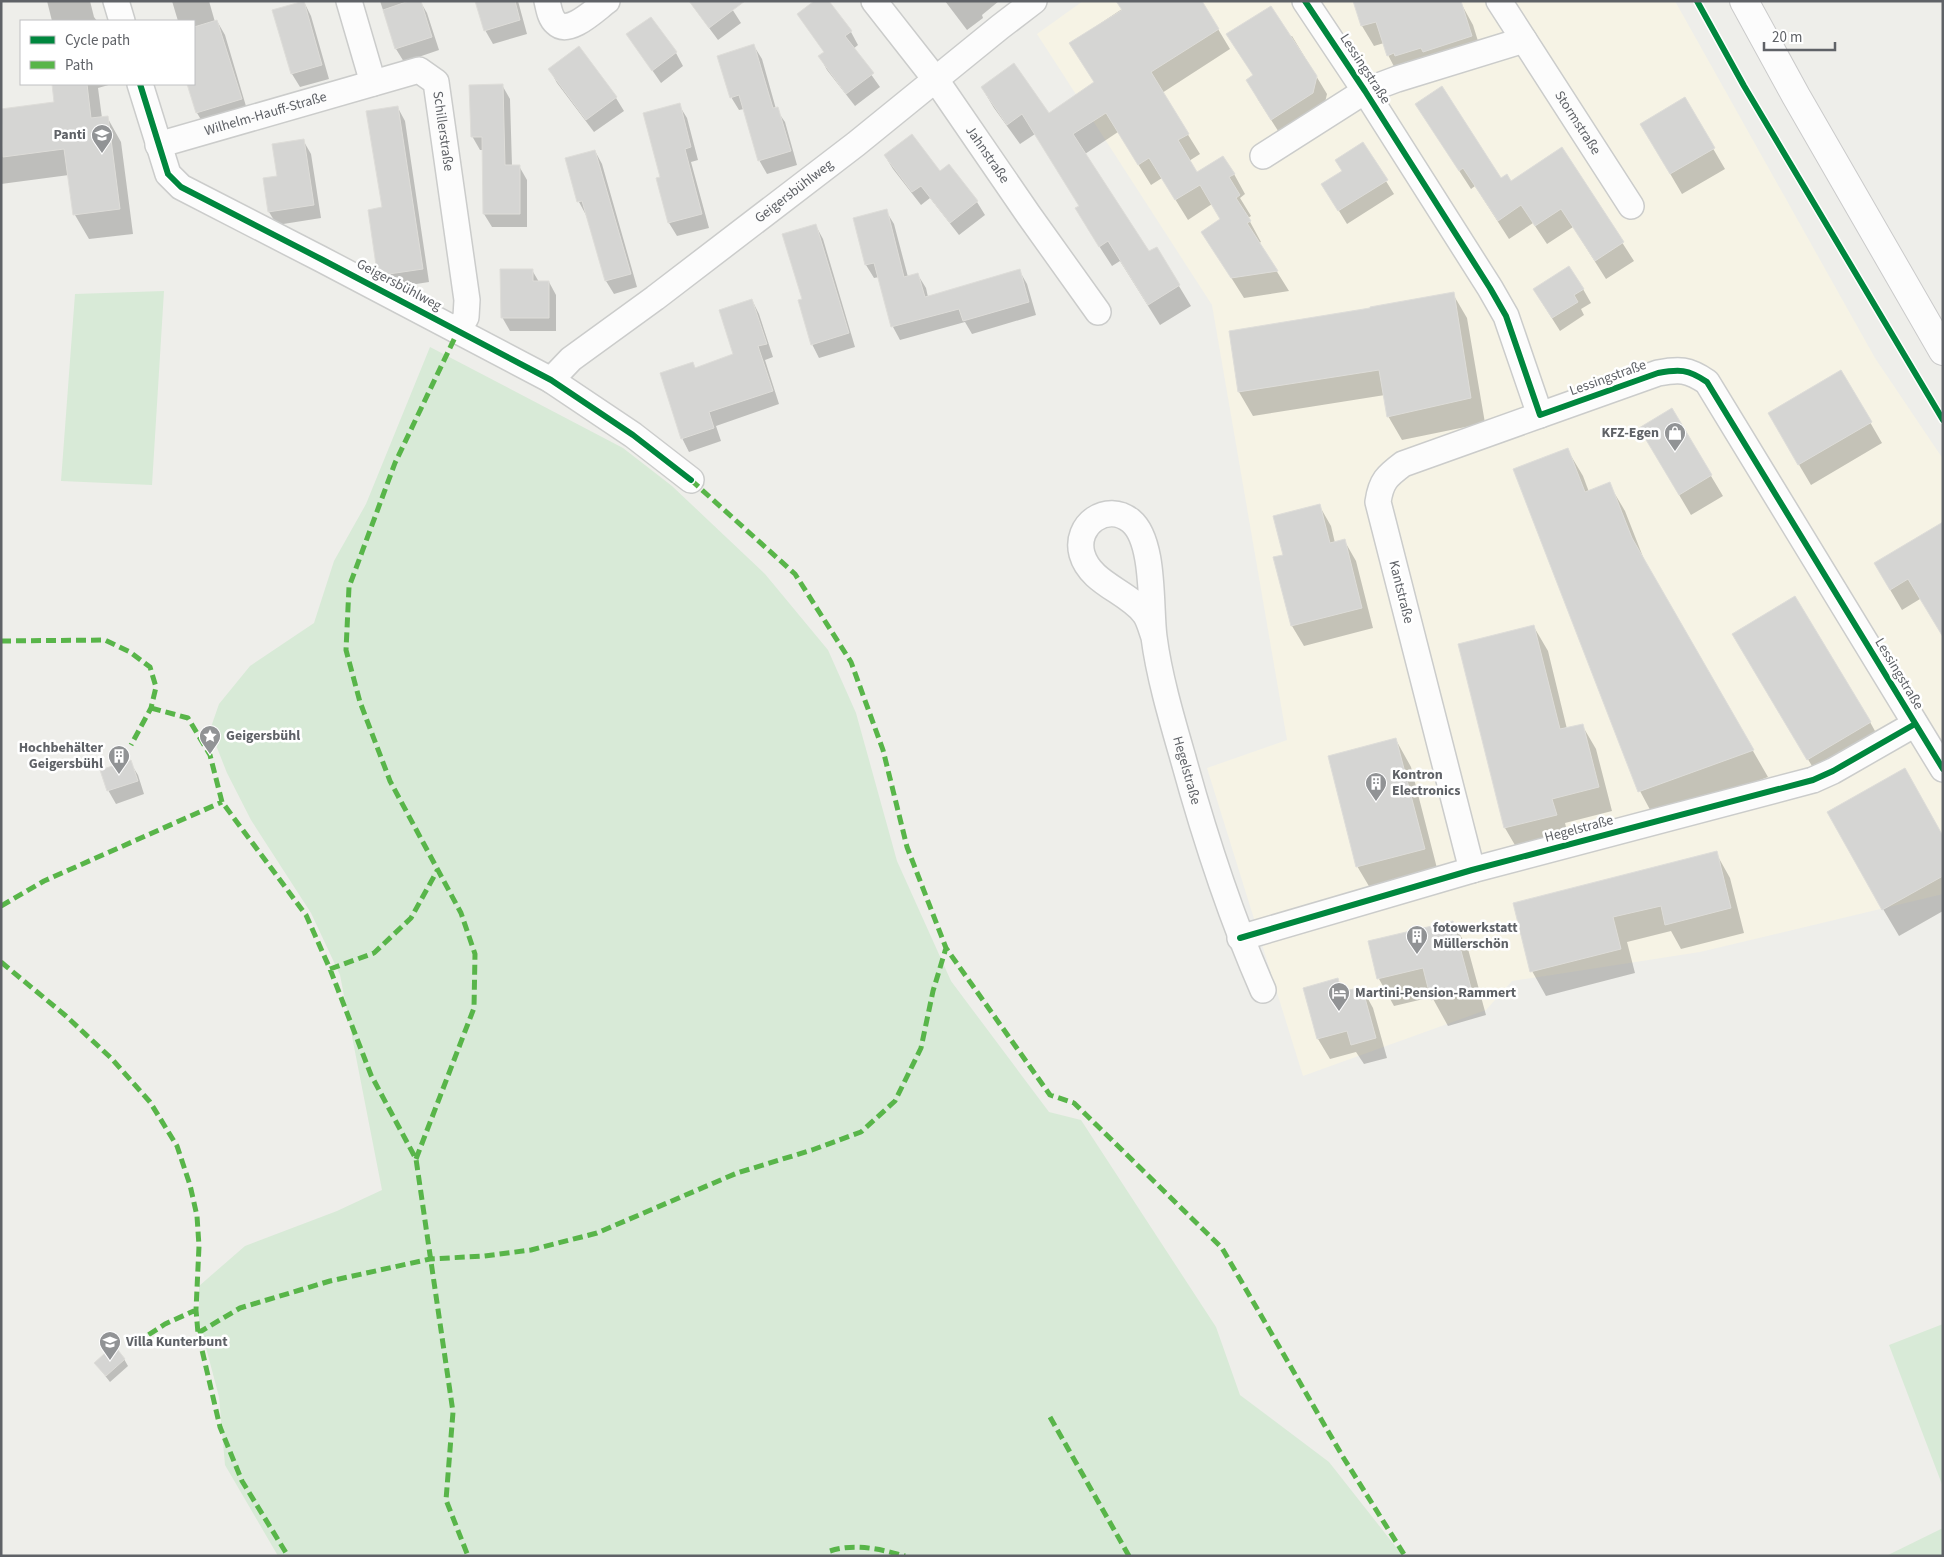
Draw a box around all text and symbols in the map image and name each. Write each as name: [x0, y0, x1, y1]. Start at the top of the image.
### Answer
legend: [20, 20, 195, 85]
scale bar: [1764, 20, 1835, 52]
text: 20 m: [1772, 27, 1802, 48]
text: Cycle path: [65, 30, 130, 51]
street label: Lessingstraße: [1335, 30, 1395, 108]
text: Path: [65, 55, 93, 76]
street label: Wilhelm-Hauff-Straße: [202, 87, 329, 141]
street label: Stormstraße: [1549, 87, 1606, 159]
street label: Schillerstraße: [427, 90, 459, 173]
street label: Jahnstraße: [960, 122, 1014, 188]
school or university icon: Panti: [90, 123, 114, 154]
place label: Panti: [54, 125, 86, 145]
street label: Geigersbühlweg: [751, 155, 837, 228]
street label: Geigersbühlweg: [353, 254, 445, 316]
street label: Lessingstraße: [1567, 355, 1649, 401]
shop icon: KFZ-Egen: [1663, 421, 1687, 452]
place label: KFZ-Egen: [1601, 423, 1659, 443]
street label: Kantstraße: [1384, 558, 1418, 626]
street label: Lessingstraße: [1870, 634, 1928, 714]
place icon: Geigersbühl: [198, 724, 222, 755]
place label: Geigersbühl: [226, 726, 300, 746]
street label: Hegelstraße: [1167, 734, 1206, 807]
place label: Hochbehälter Geigersbühl: [19, 738, 103, 774]
building icon: Hochbehälter Geigersbühl: [107, 744, 131, 775]
place label: Kontron Electronics: [1392, 765, 1461, 801]
building icon: Kontron Electronics: [1364, 771, 1388, 802]
street label: Hegelstraße: [1542, 810, 1616, 848]
place label: fotowerkstatt Müllerschön: [1433, 918, 1518, 954]
building icon: fotowerkstatt Müllerschön: [1405, 924, 1429, 955]
hotel icon: Martini-Pension-Rammert: [1327, 981, 1351, 1012]
place label: Martini-Pension-Rammert: [1355, 983, 1517, 1003]
school or university icon: Villa Kunterbunt: [98, 1330, 122, 1361]
place label: Villa Kunterbunt: [125, 1332, 228, 1352]

